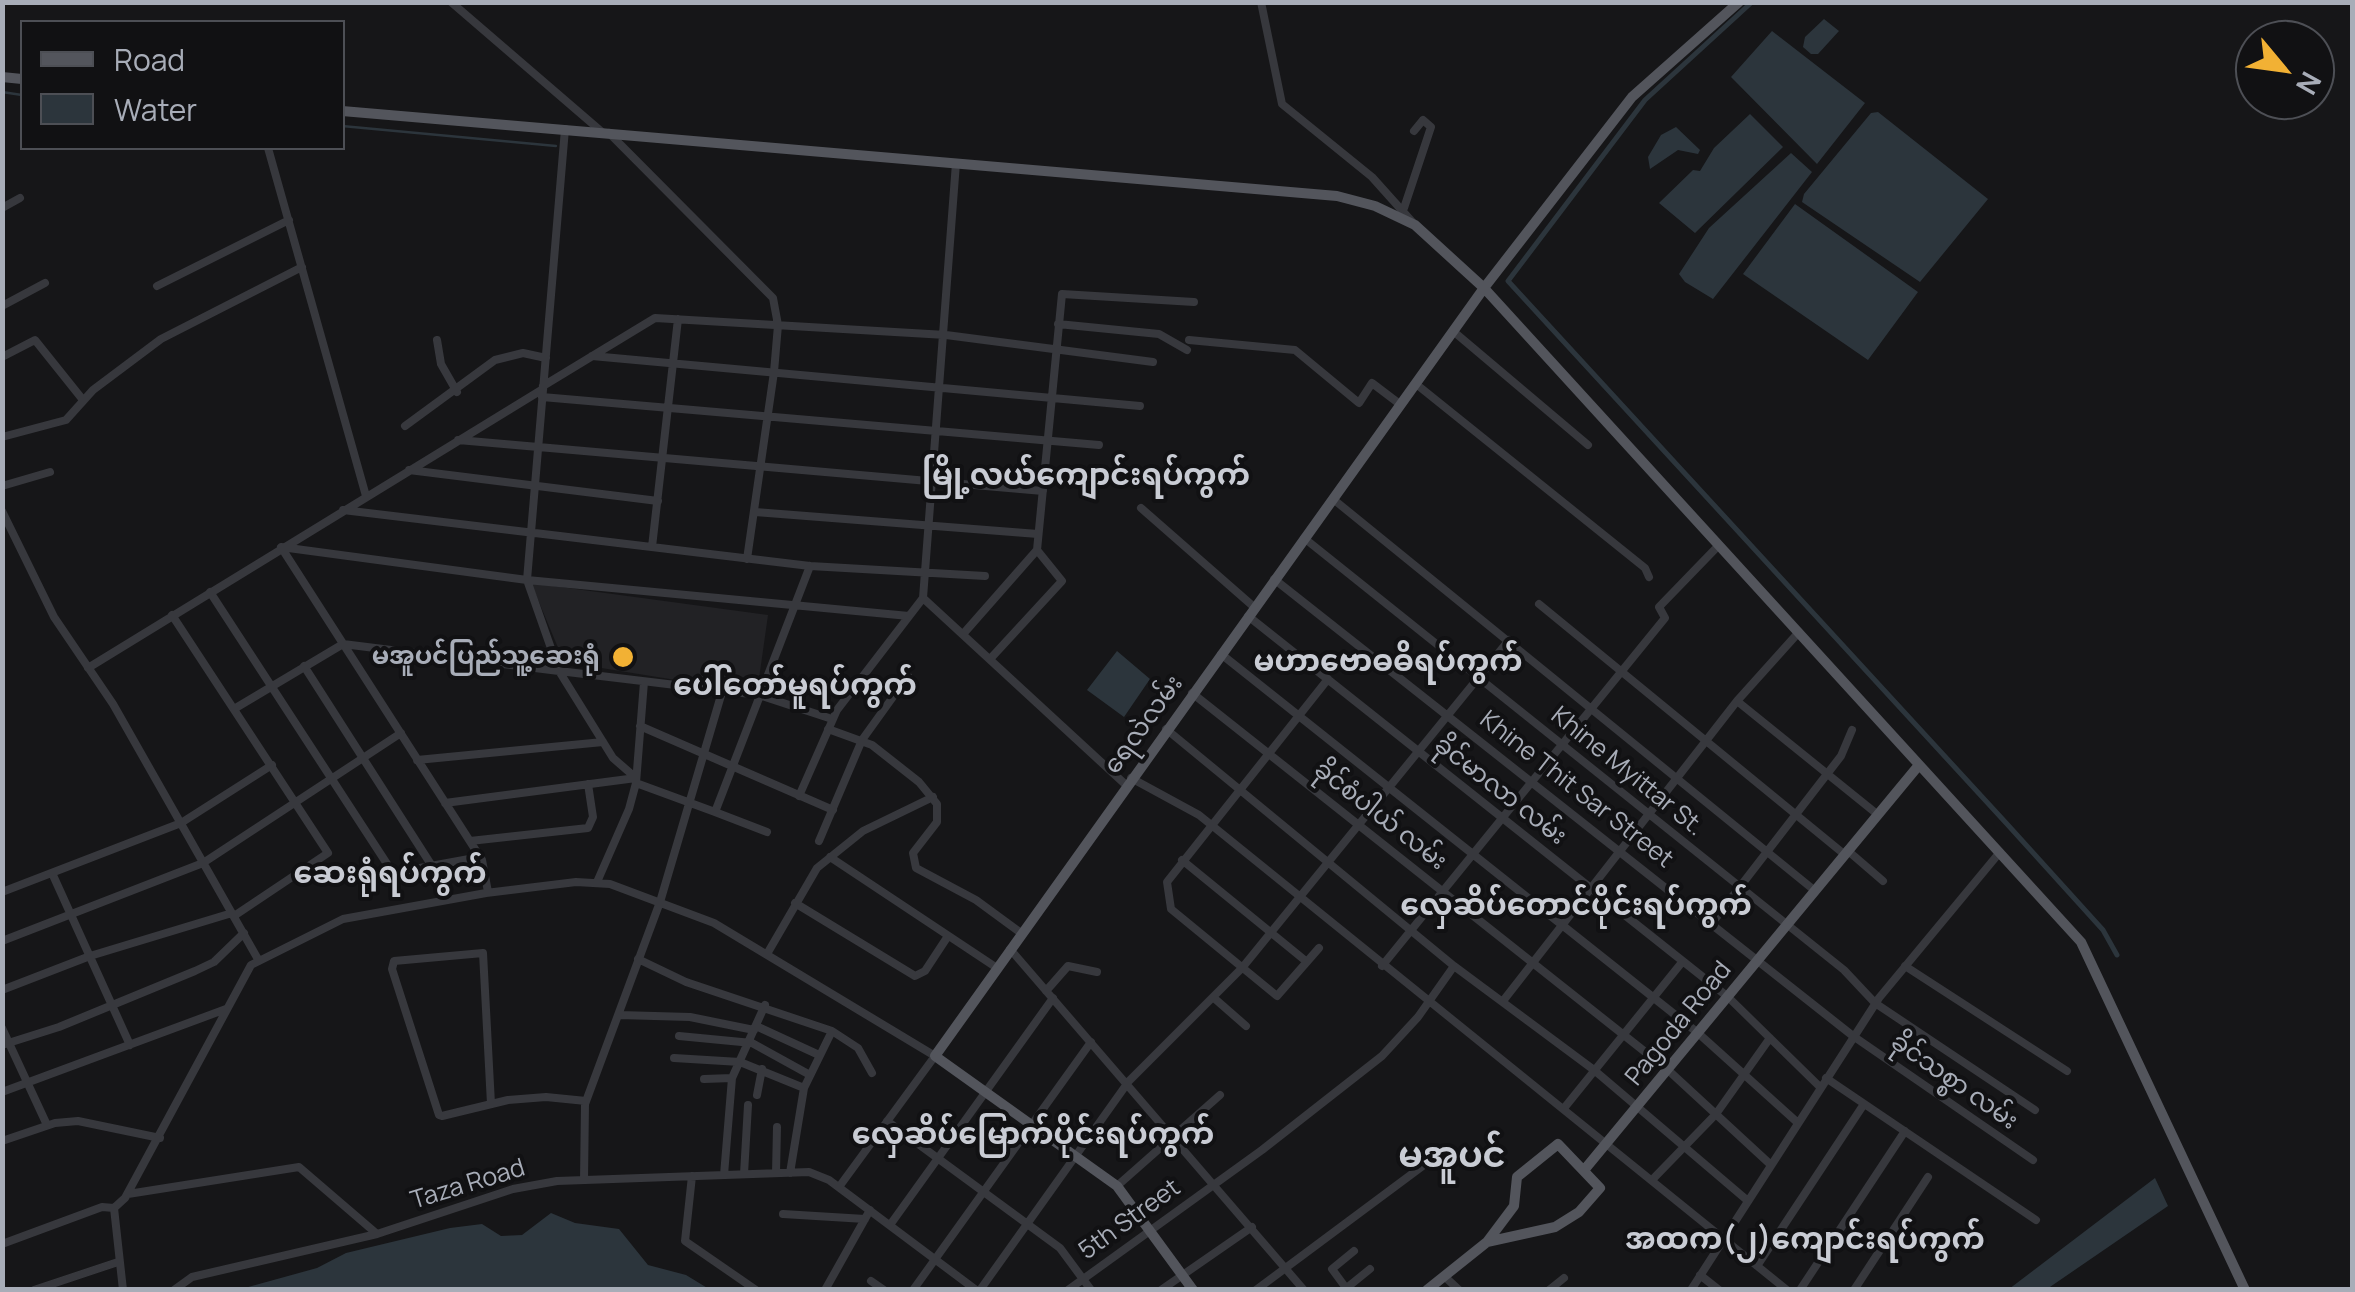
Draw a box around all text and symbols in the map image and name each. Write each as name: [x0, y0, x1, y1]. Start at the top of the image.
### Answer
legend: [20, 20, 345, 150]
north arrow: [2235, 20, 2335, 120]
text: Road: [114, 39, 185, 80]
text: N: [2288, 66, 2331, 102]
text: Water: [114, 89, 197, 130]
district label: မြို့လယ်ကျောင်းရပ်ကွက်: [922, 459, 1250, 495]
place label: မအူပင်ပြည်သူ့ဆေးရုံ: [372, 642, 600, 672]
marker: မအူပင်ပြည်သူ့ဆေးရုံ: [610, 644, 636, 670]
district label: မဟာဗောဓဓိရပ်ကွက်: [1253, 645, 1523, 681]
district label: ပေါ်တော်မူရပ်ကွက်: [673, 669, 917, 705]
street label: ရေလဲလမ်း: [1098, 670, 1190, 780]
street label: Khine Myittar St.: [1544, 701, 1710, 843]
street label: Khine Thit Sar Street: [1473, 705, 1679, 875]
street label: ခိုင်မာလာ လမ်း: [1428, 730, 1572, 852]
street label: ခိုင်စံပါယ် လမ်း: [1308, 755, 1452, 877]
district label: ဆေးရုံရပ်ကွက်: [293, 857, 487, 893]
district label: လှေဆိပ်တောင်ပိုင်းရပ်ကွက်: [1400, 889, 1752, 925]
street label: Pagoda Road: [1620, 956, 1738, 1092]
street label: ခိုင်သစ္စာ လမ်း: [1885, 1027, 2023, 1137]
district label: လှေဆိပ်မြောက်ပိုင်းရပ်ကွက်: [852, 1118, 1214, 1154]
district label: မအူပင်: [1398, 1136, 1506, 1178]
street label: Taza Road: [407, 1153, 529, 1217]
street label: 5th Street: [1074, 1173, 1186, 1267]
district label: အထက(၂)ကျောင်းရပ်ကွက်: [1625, 1223, 1985, 1259]

